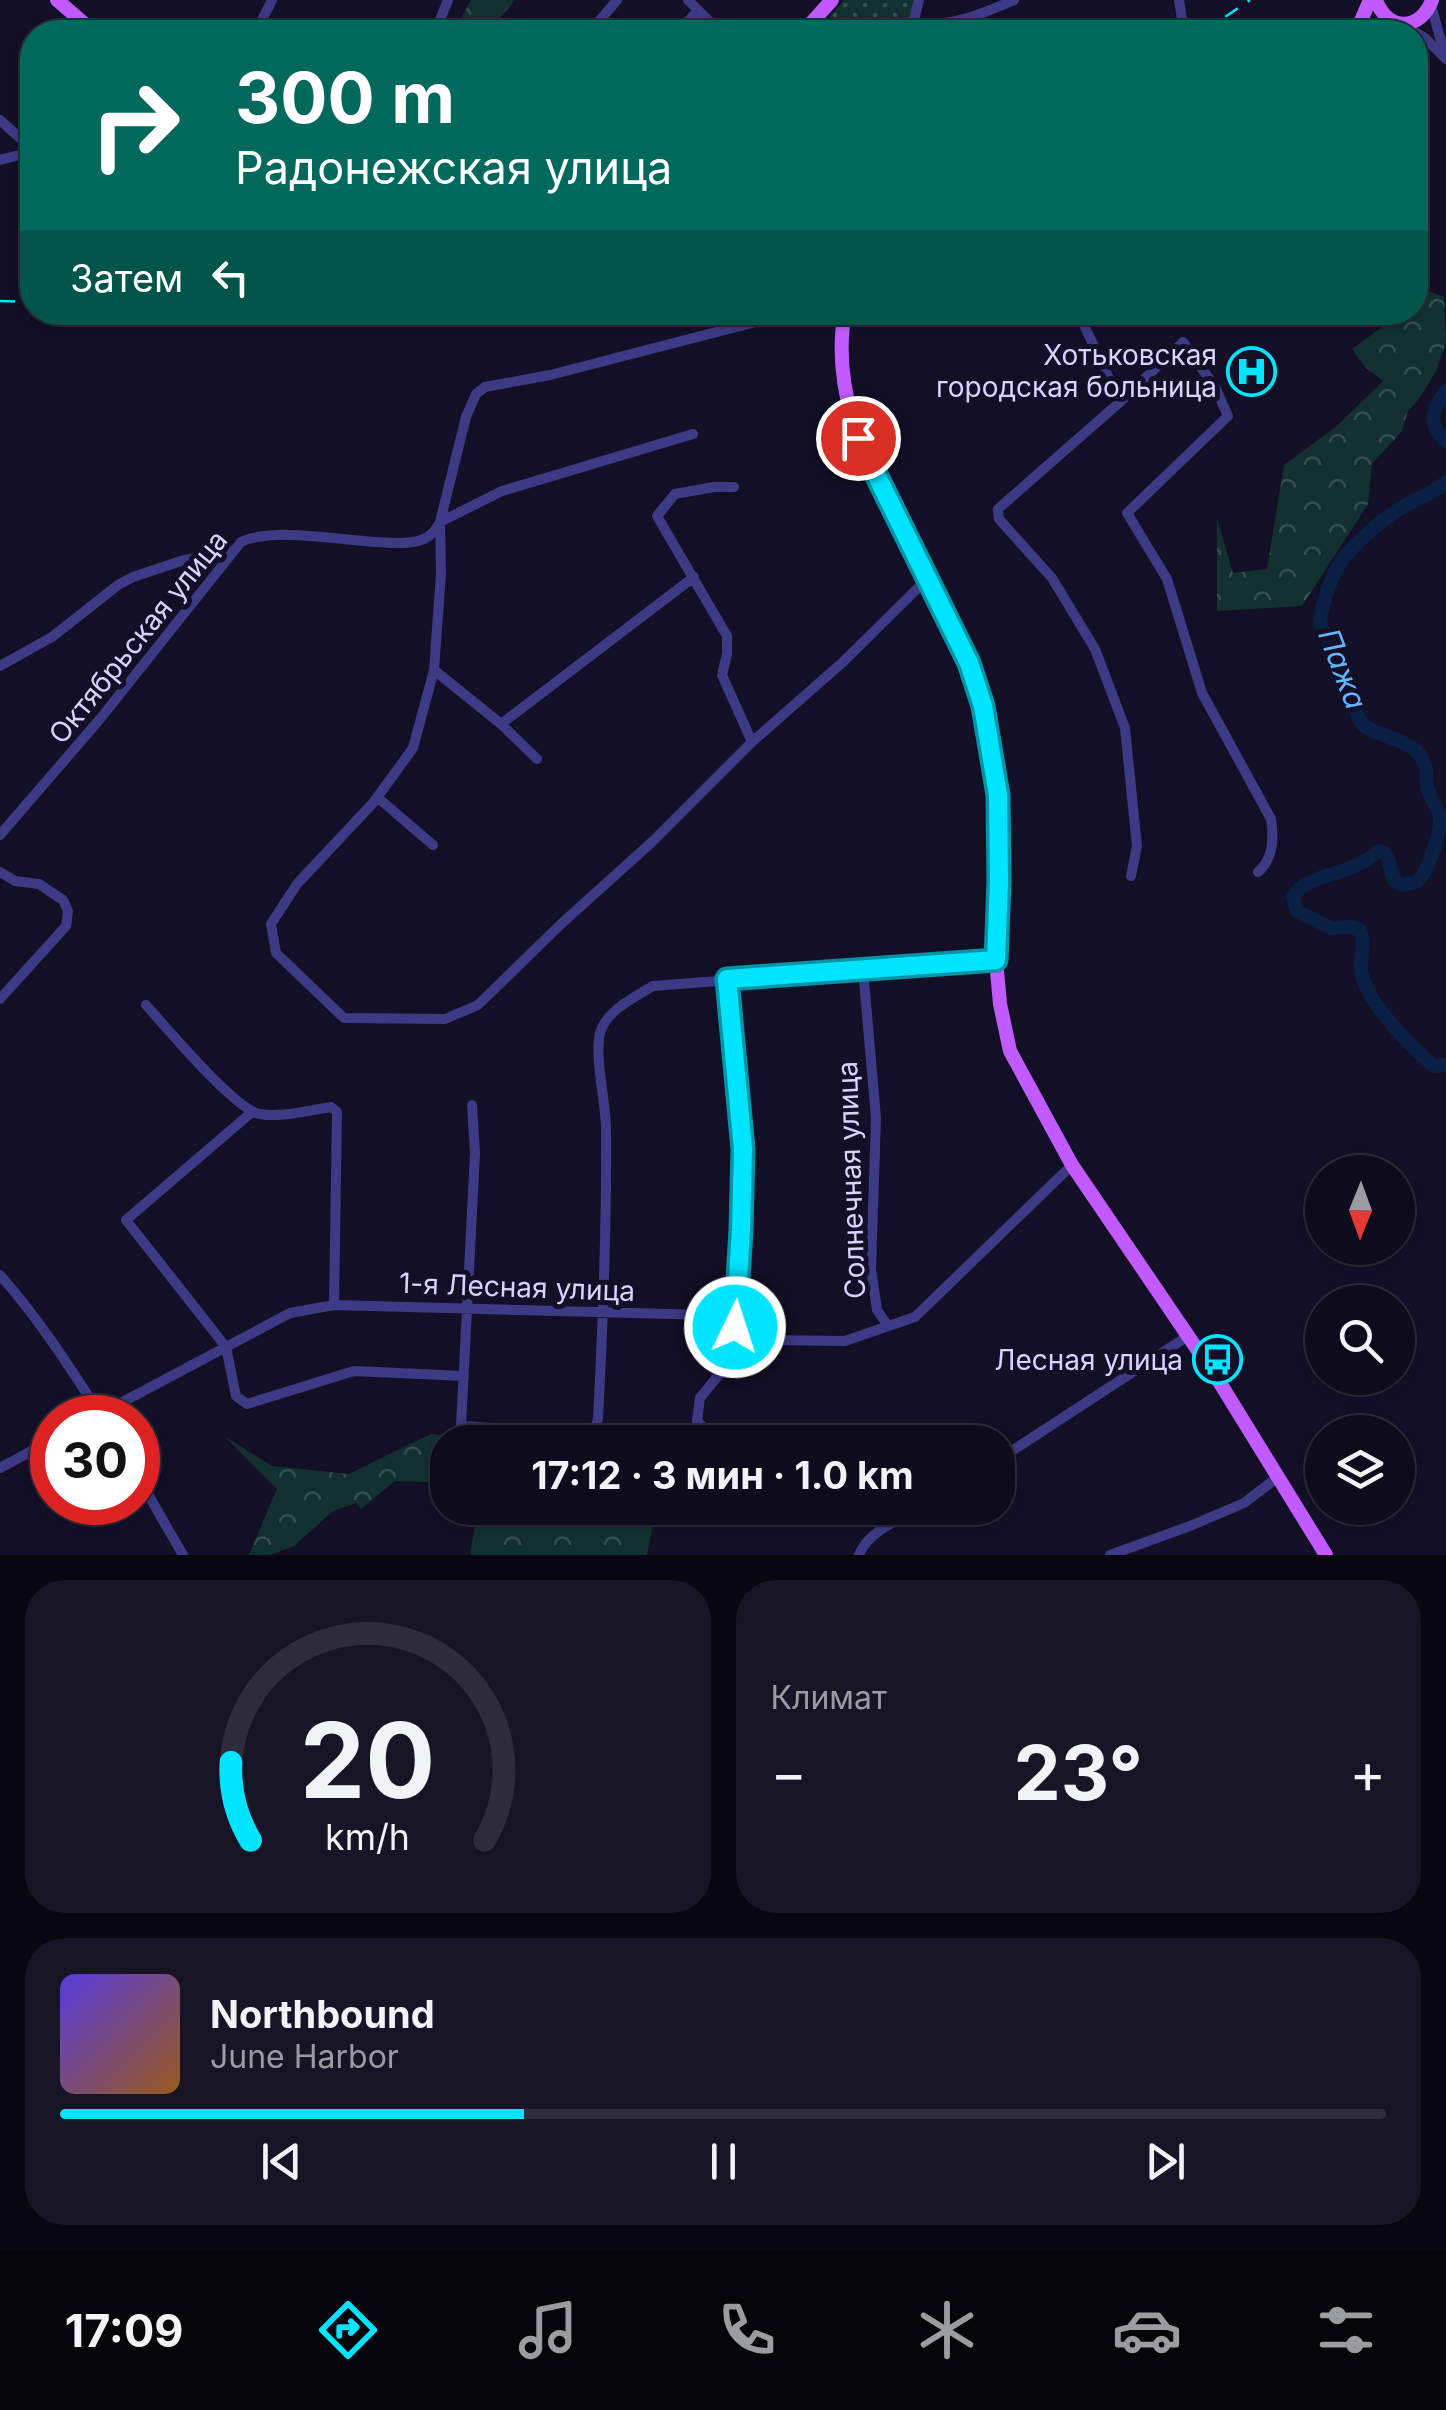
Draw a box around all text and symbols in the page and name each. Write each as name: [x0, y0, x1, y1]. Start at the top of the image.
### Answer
text: 300 m: [235, 55, 455, 140]
icon: right: [70, 60, 200, 190]
text: Радонежская улица: [235, 140, 672, 195]
icon: left: [203, 250, 258, 305]
text: Затем: [70, 255, 183, 301]
place label: Хотьковская городская больница: [936, 338, 1217, 404]
hospital icon: Хотьковская городская больница: [1226, 345, 1278, 397]
pin: [816, 396, 901, 481]
icon: arrive: [831, 411, 886, 466]
street label: Октябрьская улица: [42, 524, 234, 750]
water label: Пажа: [1311, 623, 1375, 714]
street label: Солнечная улица: [830, 1061, 872, 1299]
north arrow: [1305, 1155, 1415, 1265]
map controls: [1305, 1155, 1415, 1525]
street label: 1-я Лесная улица: [398, 1266, 636, 1308]
position arrow: [683, 1275, 787, 1379]
button: search: [1305, 1285, 1415, 1395]
bus stop icon: Лесная улица: [1192, 1334, 1244, 1386]
place label: Лесная улица: [994, 1343, 1183, 1377]
speed limit sign: 30: [30, 1395, 160, 1525]
button: layers: [1305, 1415, 1415, 1525]
text: 17:12 · 3 мин · 1.0 km: [531, 1452, 914, 1498]
text: Климат: [771, 1678, 887, 1717]
text: 20: [300, 1697, 436, 1823]
text: 23°: [1013, 1727, 1143, 1818]
text: −: [771, 1740, 807, 1806]
text: +: [1350, 1740, 1386, 1806]
text: km/h: [325, 1815, 410, 1859]
text: Northbound: [210, 1991, 435, 2037]
text: June Harbor: [210, 2037, 399, 2076]
icon: previous: [254, 2134, 309, 2189]
icon: pause: [696, 2134, 751, 2189]
icon: next: [1138, 2134, 1193, 2189]
icon: directions: [313, 2295, 383, 2365]
icon: music: [513, 2295, 583, 2365]
icon: phone: [712, 2295, 782, 2365]
icon: climate: [912, 2295, 982, 2365]
icon: car: [1112, 2295, 1182, 2365]
icon: filters: [1311, 2295, 1381, 2365]
text: 17:09: [65, 2303, 183, 2358]

